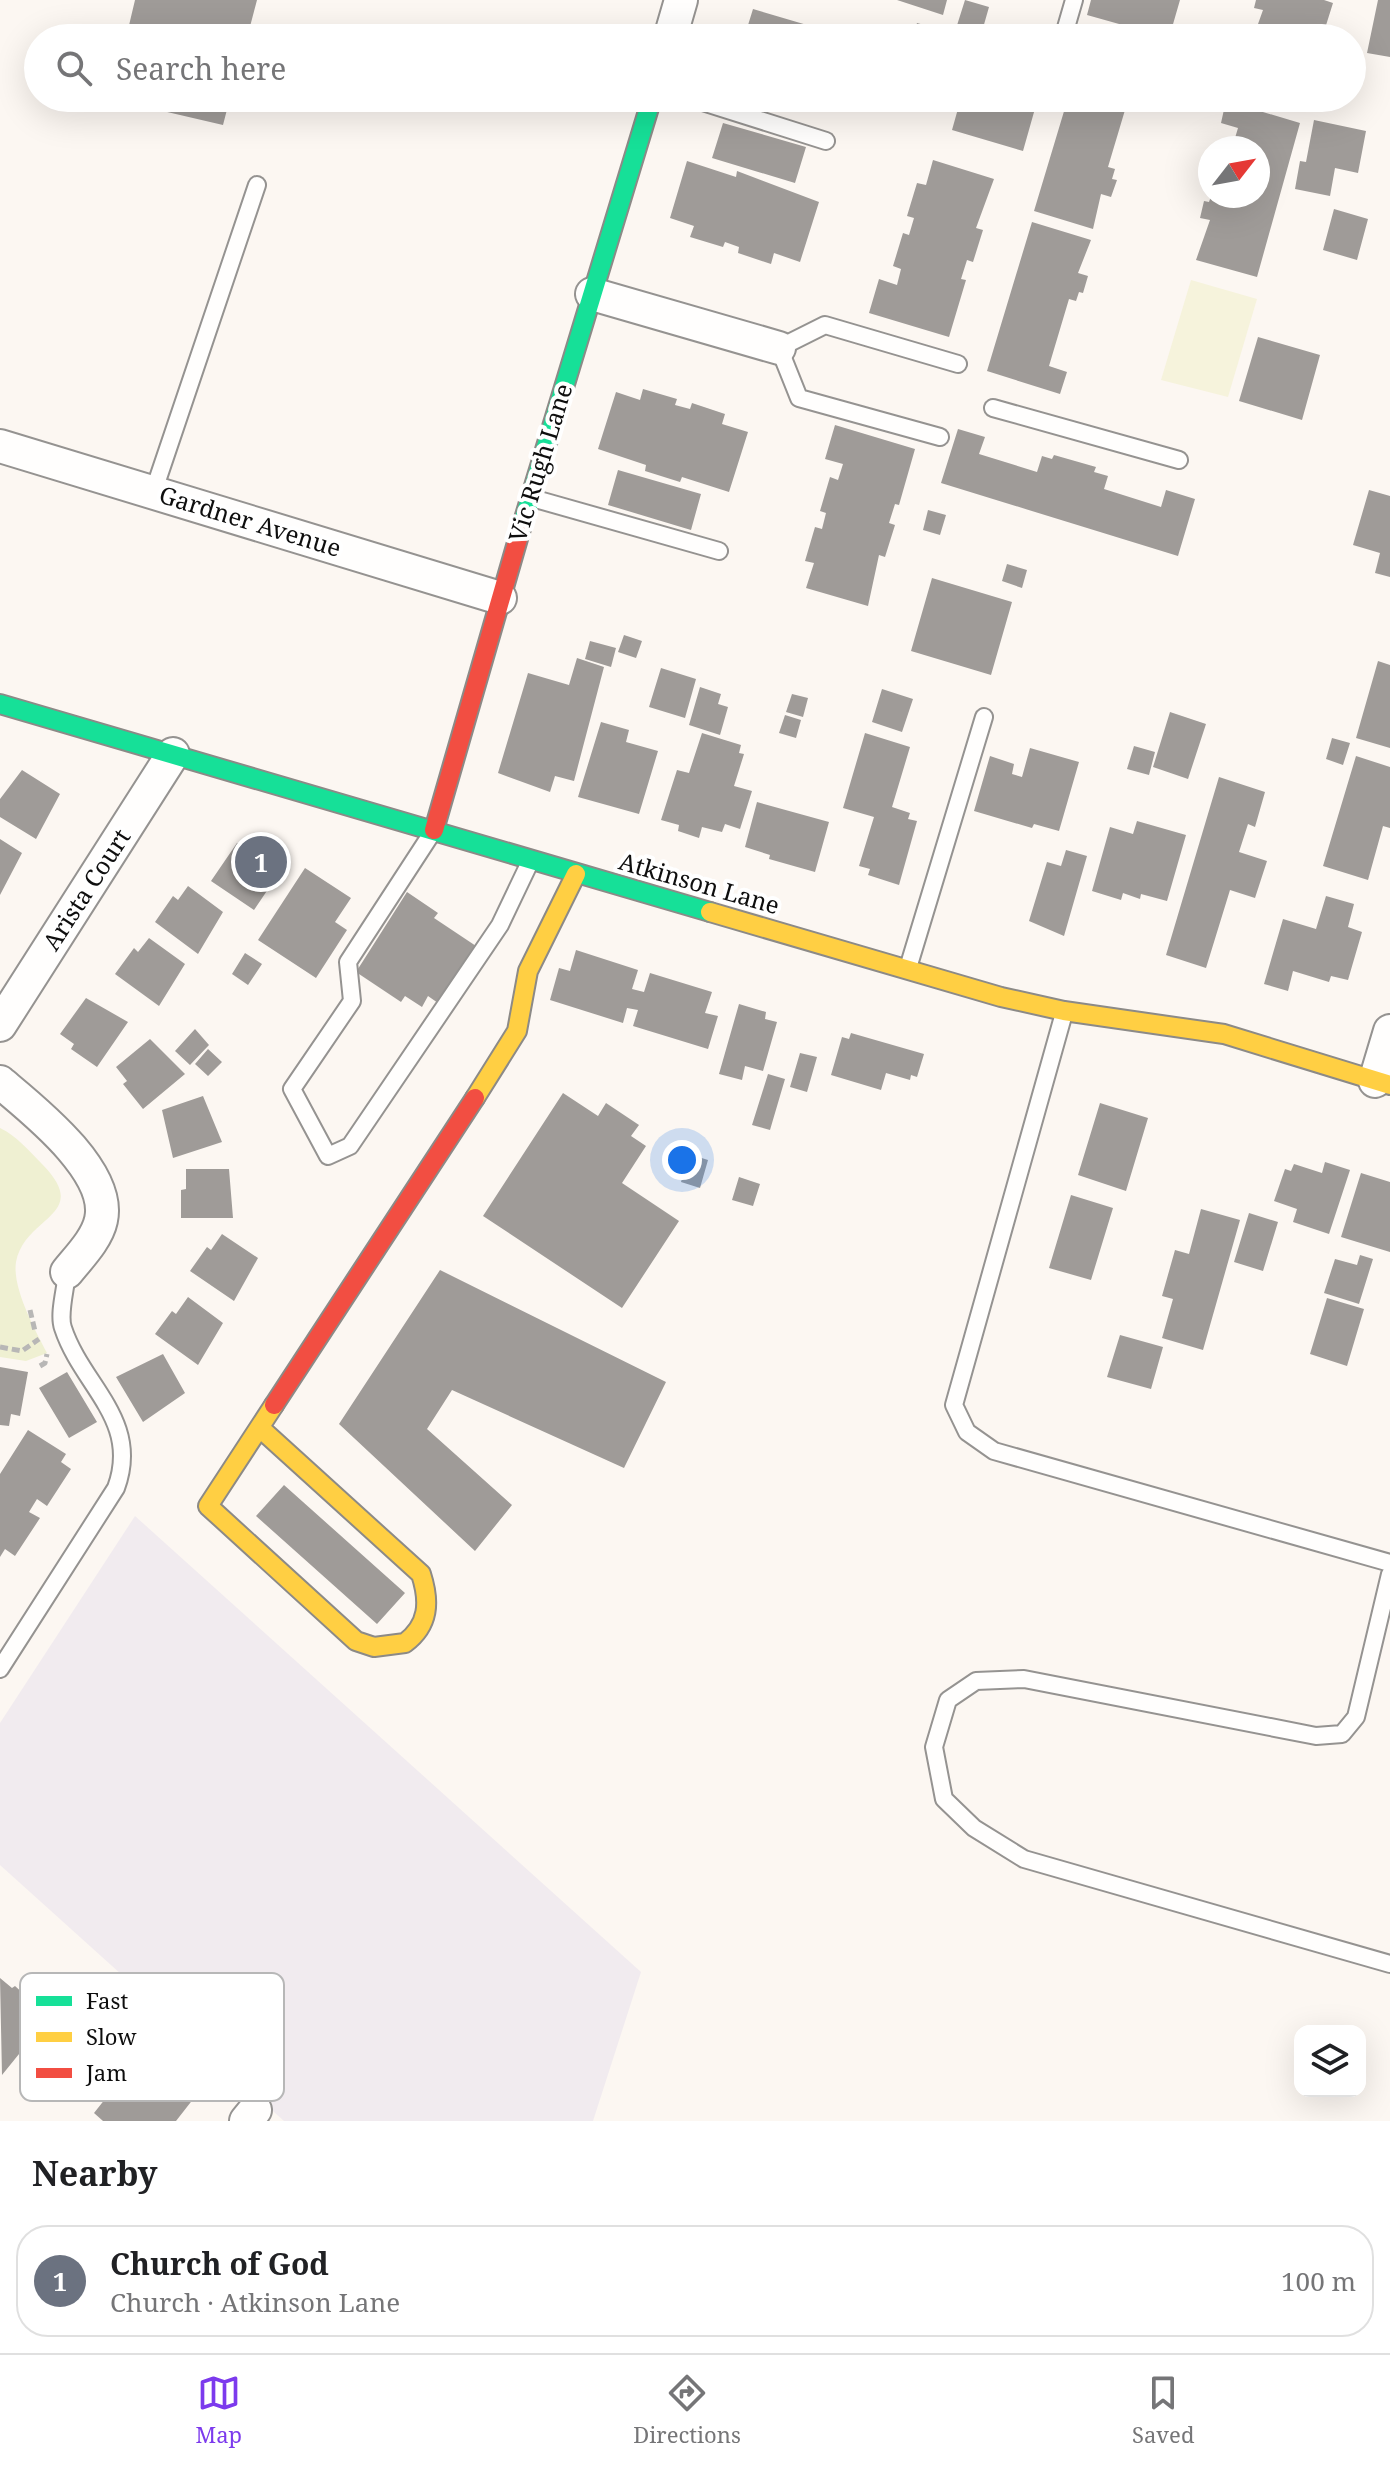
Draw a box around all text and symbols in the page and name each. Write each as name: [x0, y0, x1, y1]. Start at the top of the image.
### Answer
search box: [24, 24, 1366, 112]
icon: search: [52, 46, 96, 90]
text: Search here: [116, 48, 286, 89]
north arrow: [1198, 136, 1270, 208]
street label: Vic Rugh Lane: [500, 379, 579, 546]
street label: Gardner Avenue: [156, 477, 345, 564]
street label: Arista Court: [34, 822, 137, 956]
pin: 1: [235, 832, 287, 892]
street label: Atkinson Lane: [615, 844, 784, 921]
your location: [662, 1140, 702, 1180]
legend: [20, 1973, 284, 2101]
text: Fast: [86, 1985, 128, 2015]
text: Slow: [86, 2021, 136, 2051]
map controls: [1294, 2025, 1366, 2097]
button: layers: [1294, 2025, 1366, 2097]
text: Jam: [85, 2057, 127, 2087]
text: Nearby: [32, 2150, 158, 2196]
text: Church of God: [110, 2243, 329, 2284]
text: 1: [53, 2263, 67, 2299]
text: 100 m: [1281, 2263, 1356, 2299]
text: Church · Atkinson Lane: [110, 2284, 400, 2320]
tab: Map: [196, 2371, 242, 2449]
tab: Directions: [633, 2371, 741, 2449]
tab: Saved: [1132, 2371, 1194, 2449]

